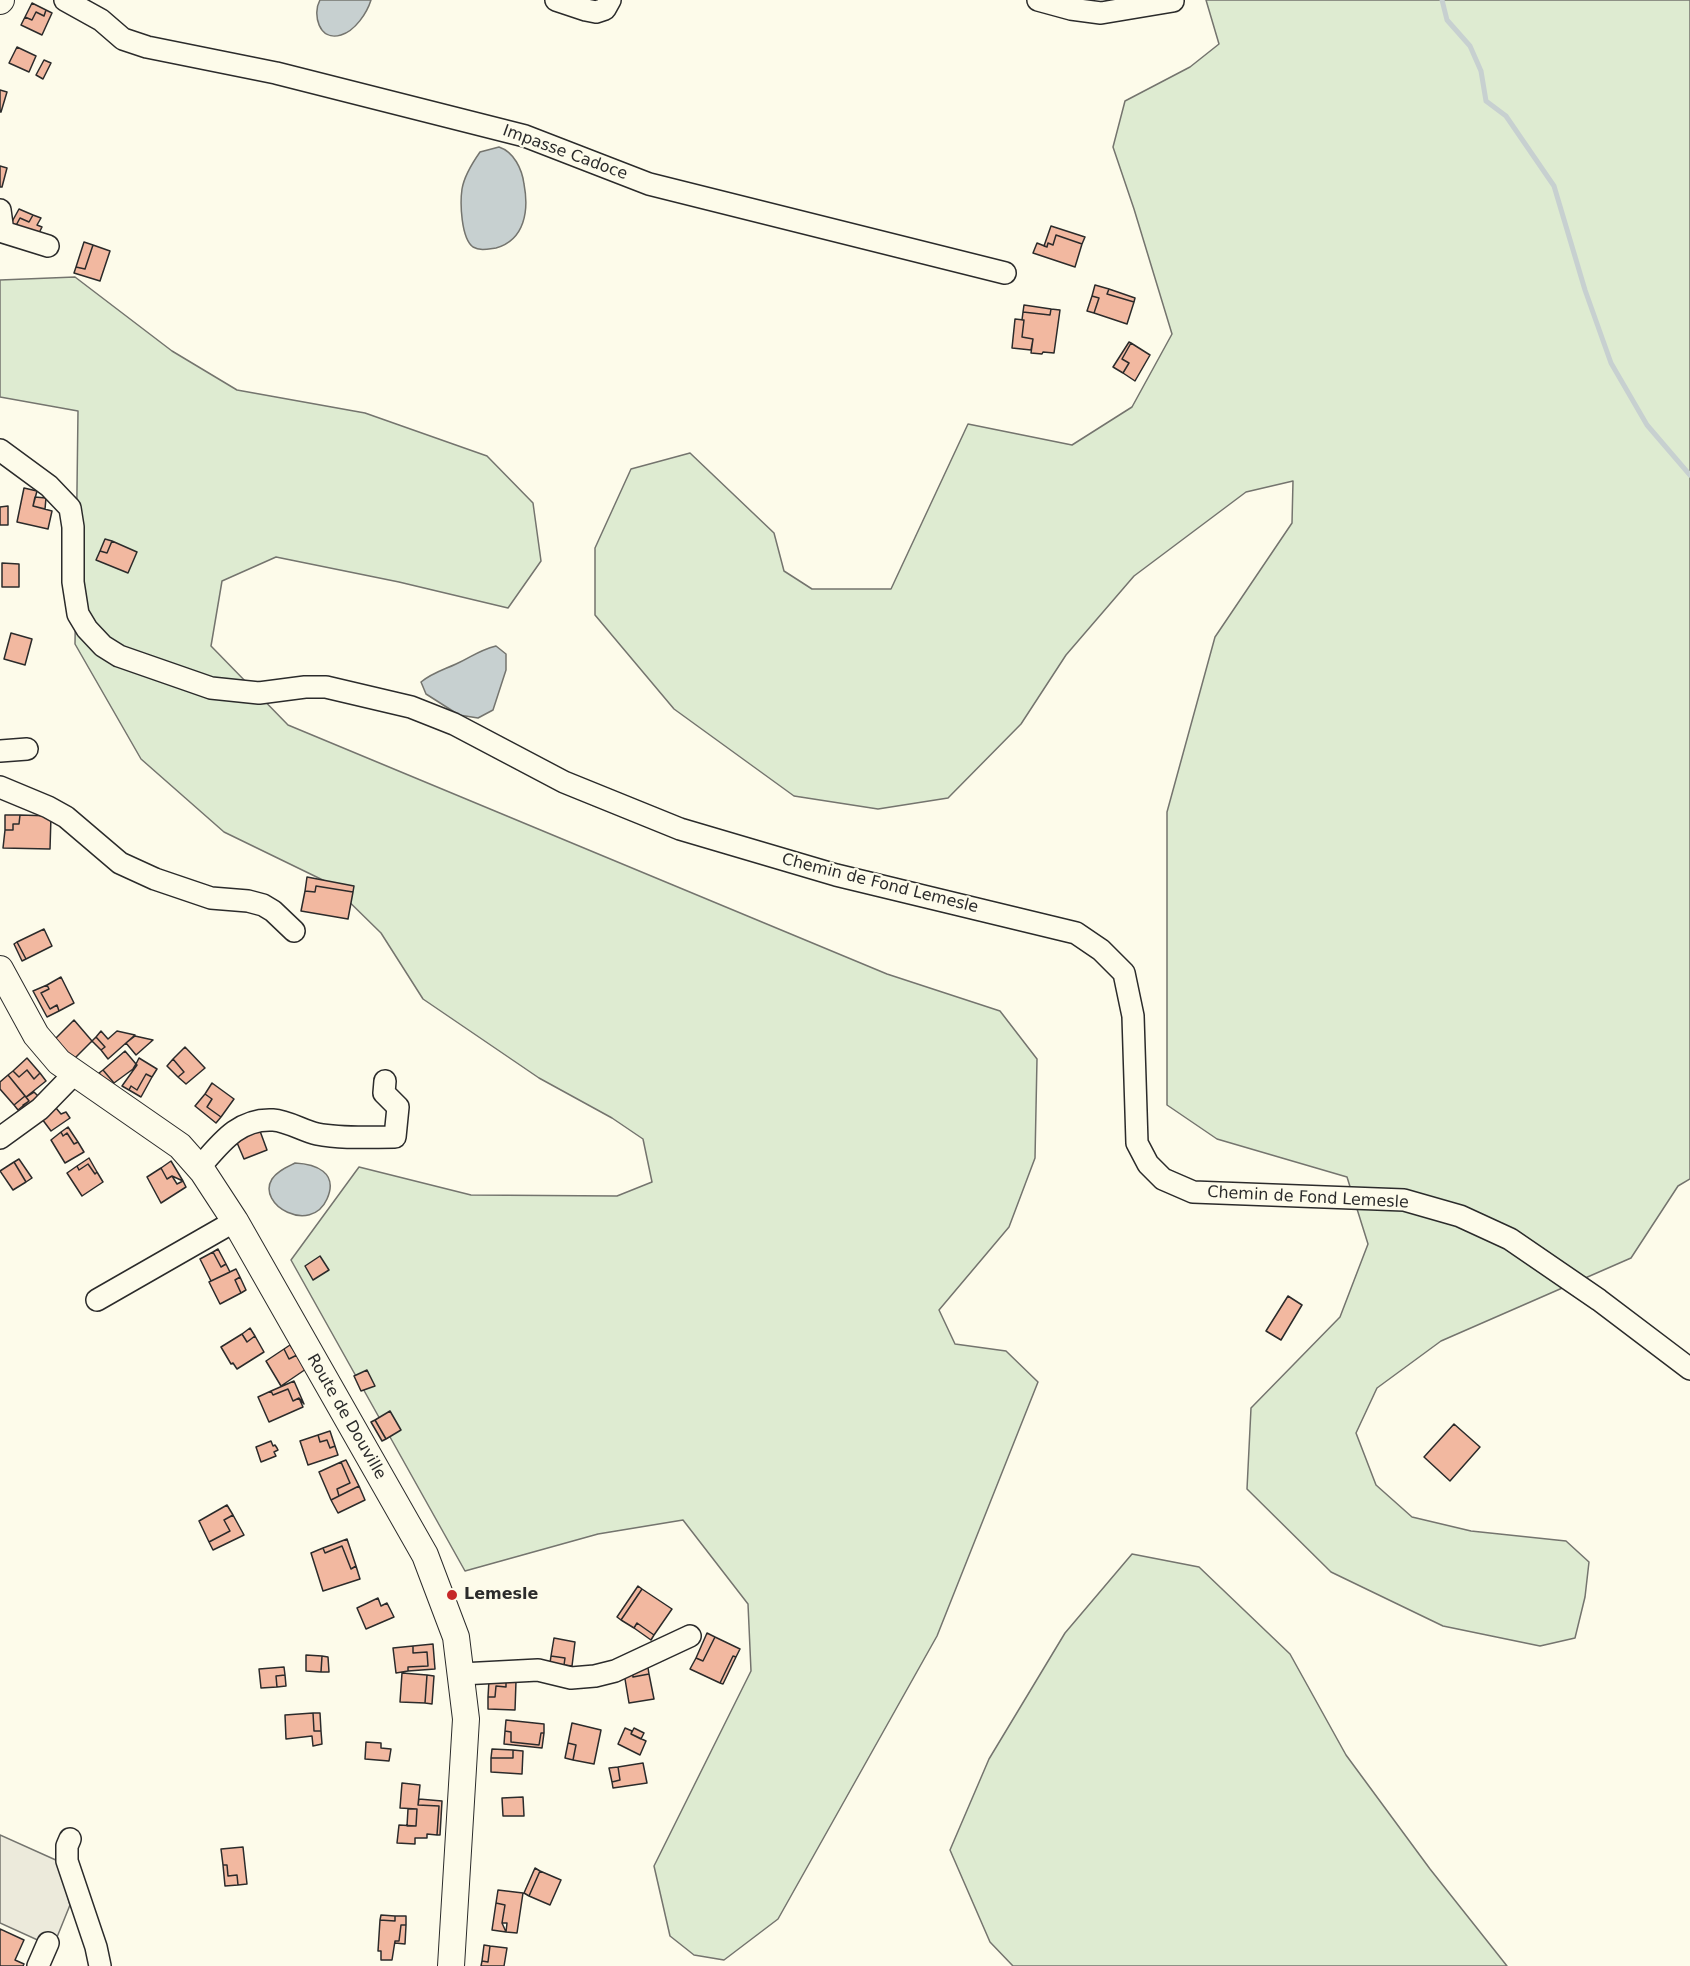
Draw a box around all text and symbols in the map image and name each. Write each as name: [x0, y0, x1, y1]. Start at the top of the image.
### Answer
street label: Impasse Cadoce: [500, 122, 630, 184]
street label: Chemin de Fond Lemesle: [780, 850, 980, 918]
street label: Chemin de Fond Lemesle: [1207, 1183, 1409, 1213]
street label: Route de Douville: [302, 1351, 390, 1483]
place label: Lemesle: [464, 1585, 538, 1605]
marker: Lemesle: [445, 1588, 459, 1602]

